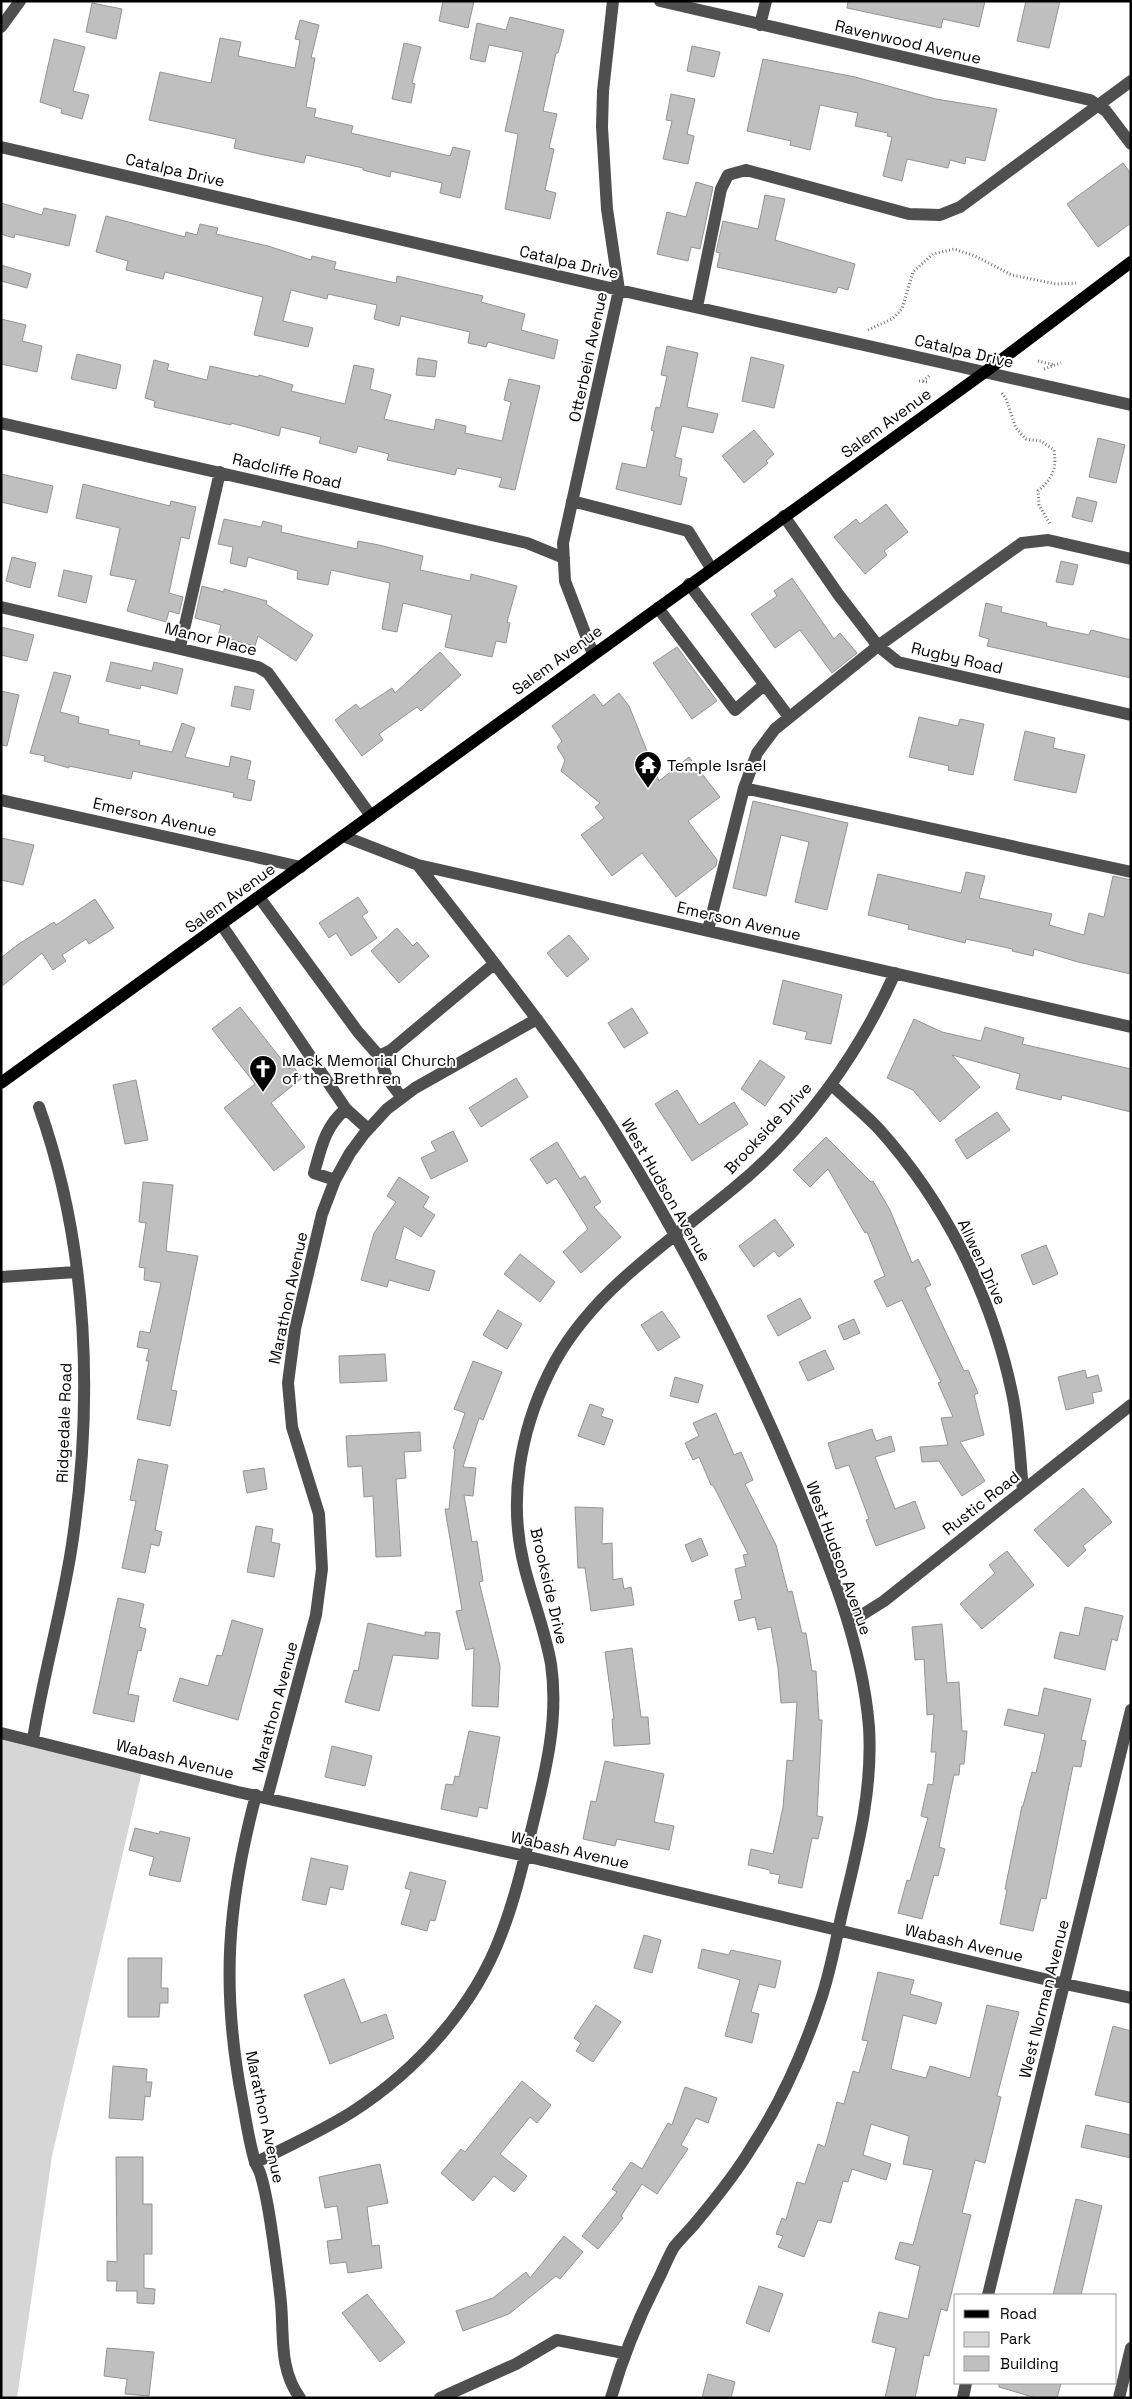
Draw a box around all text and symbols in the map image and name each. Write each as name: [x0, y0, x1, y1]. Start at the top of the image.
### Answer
street label: Ravenwood Avenue: [833, 15, 983, 69]
street label: Catalpa Drive: [123, 148, 227, 192]
street label: Catalpa Drive: [517, 240, 621, 284]
street label: Otterbein Avenue: [564, 290, 612, 424]
street label: Catalpa Drive: [912, 329, 1016, 373]
street label: Salem Avenue: [837, 383, 935, 463]
street label: Radcliffe Road: [230, 448, 344, 494]
street label: Manor Place: [163, 617, 259, 661]
street label: Salem Avenue: [508, 620, 606, 700]
street label: Rugby Road: [909, 637, 1005, 679]
temple icon: Temple Israel: [633, 750, 663, 789]
place label: Temple Israel: [667, 755, 766, 776]
street label: Emerson Avenue: [91, 793, 219, 841]
street label: Salem Avenue: [181, 858, 279, 938]
street label: Emerson Avenue: [675, 897, 803, 945]
place label: Mack Memorial Church of the Brethren: [282, 1050, 456, 1089]
church icon: Mack Memorial Church of the Brethren: [248, 1054, 278, 1093]
street label: Brookside Drive: [720, 1077, 816, 1179]
street label: West Hudson Avenue: [616, 1115, 716, 1265]
street label: Allwen Drive: [953, 1216, 1011, 1308]
street label: Marathon Avenue: [264, 1230, 312, 1366]
street label: Ridgedale Road: [51, 1362, 77, 1484]
street label: Rustic Road: [938, 1466, 1024, 1540]
street label: West Hudson Avenue: [801, 1478, 877, 1638]
street label: Brookside Drive: [525, 1526, 573, 1646]
street label: Marathon Avenue: [247, 1639, 303, 1775]
street label: Wabash Avenue: [114, 1734, 236, 1784]
street label: Wabash Avenue: [509, 1826, 631, 1874]
street label: West Norman Avenue: [1014, 1918, 1074, 2080]
street label: Wabash Avenue: [903, 1919, 1025, 1967]
street label: Marathon Avenue: [241, 2049, 289, 2185]
legend: [954, 2294, 1117, 2384]
text: Road: [1000, 2304, 1037, 2323]
text: Park: [1000, 2329, 1031, 2348]
text: Building: [1000, 2354, 1059, 2373]

